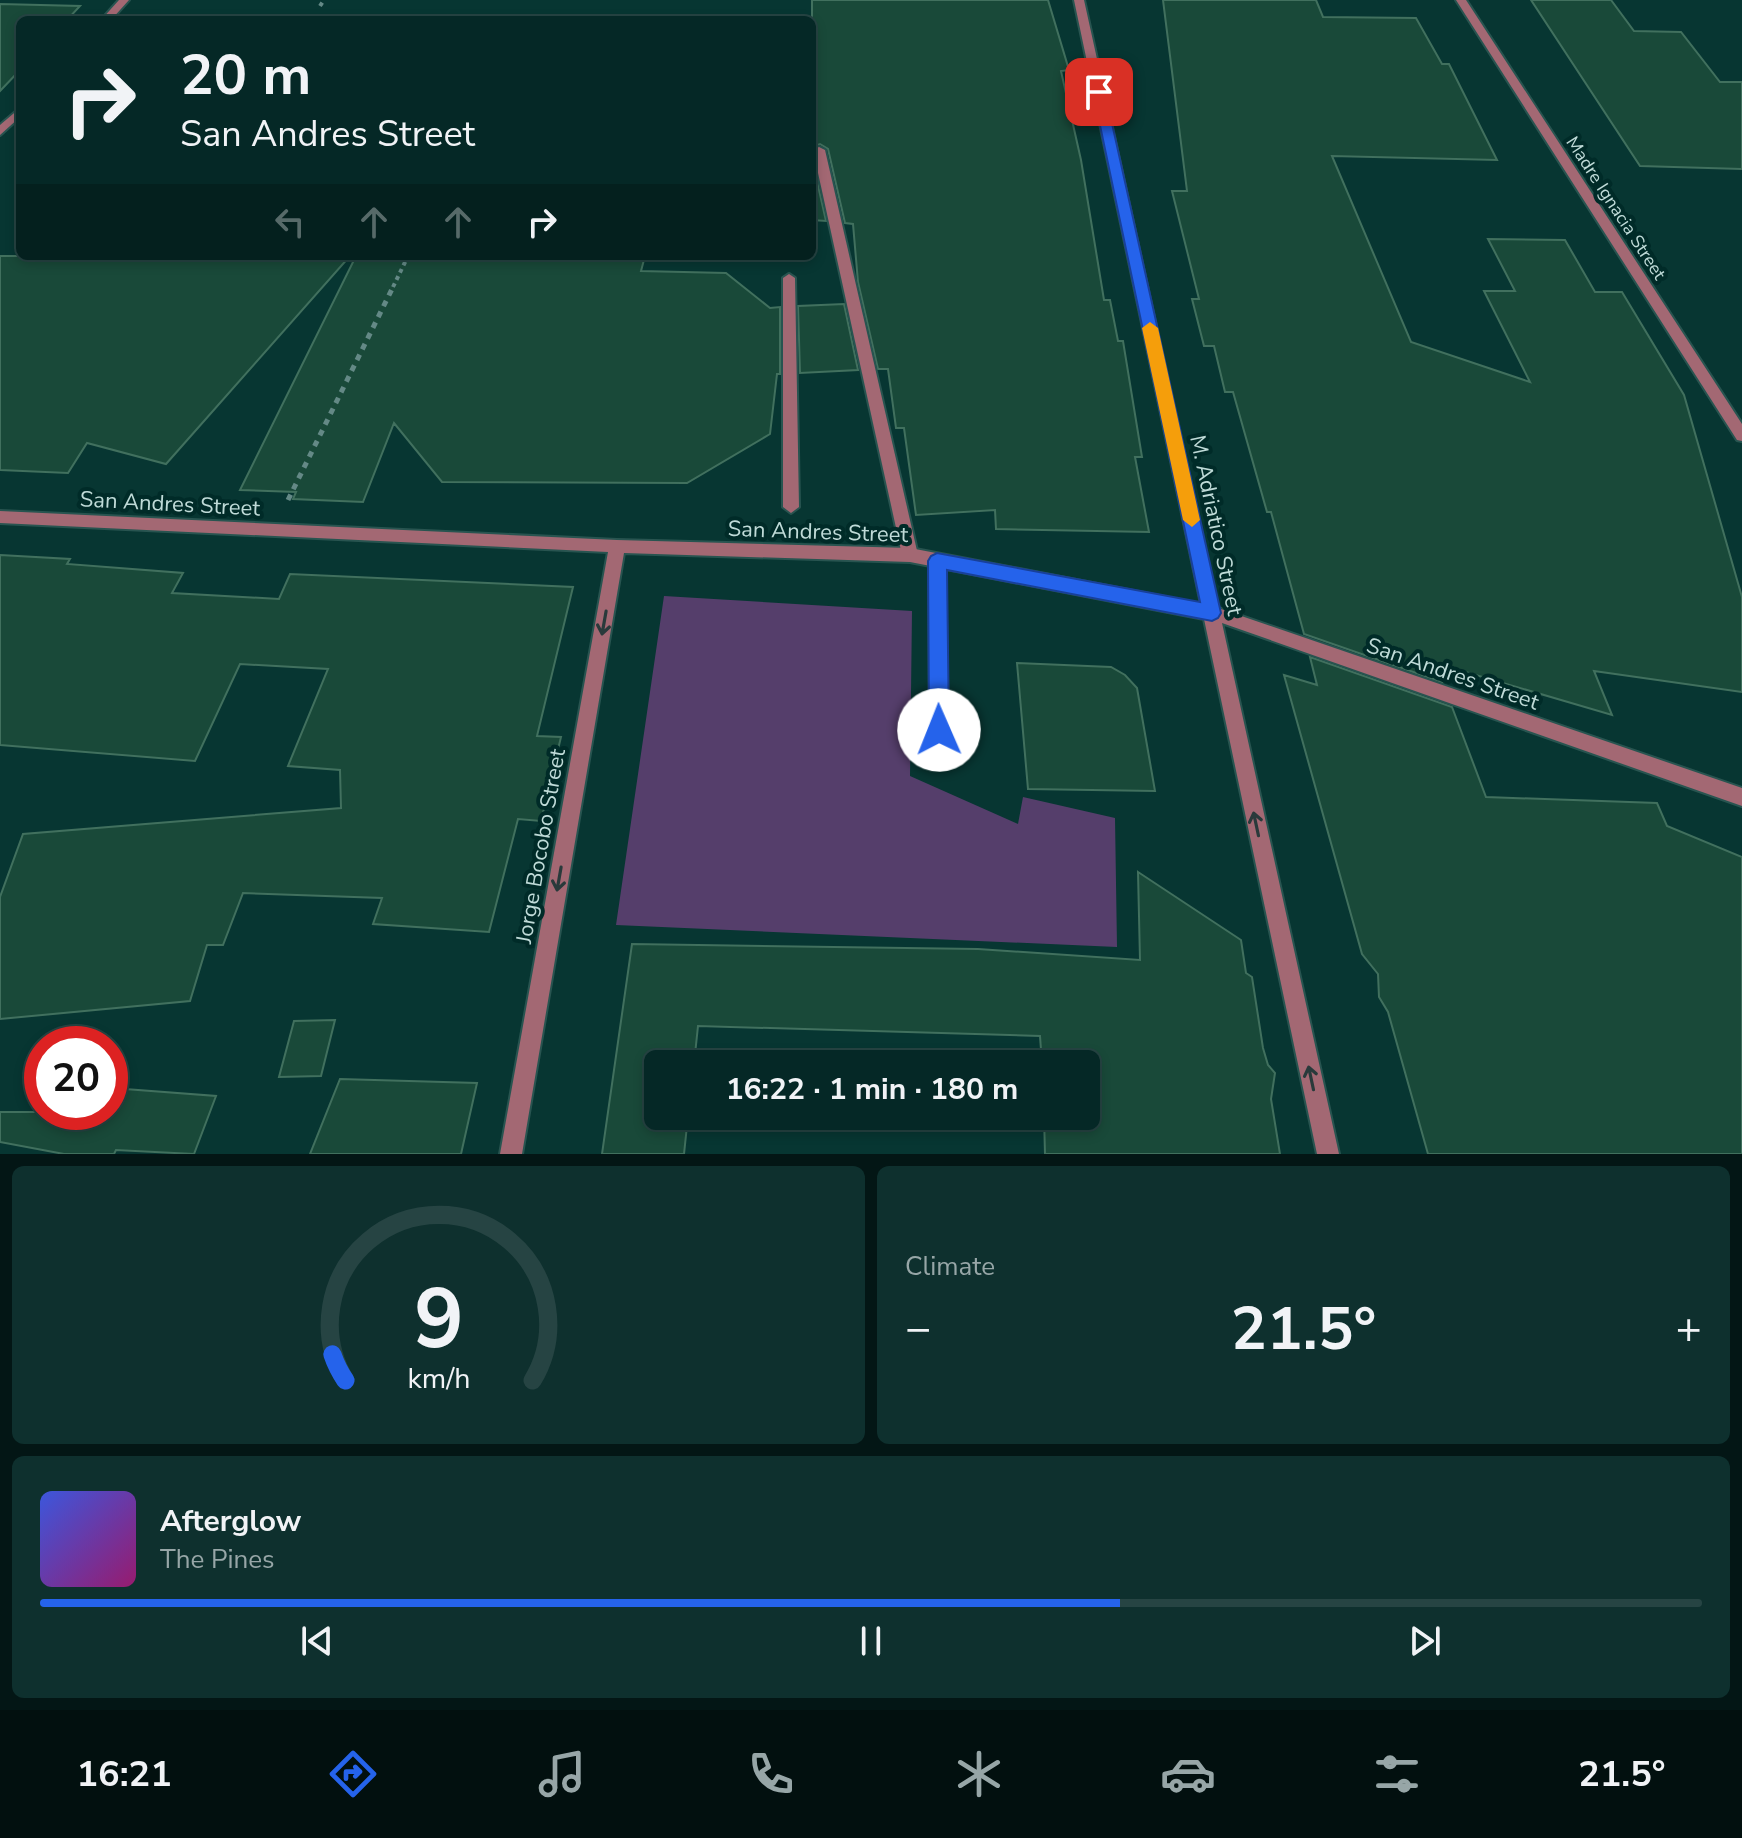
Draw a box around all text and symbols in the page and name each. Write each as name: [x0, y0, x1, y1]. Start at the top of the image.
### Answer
text: 20 m: [180, 37, 311, 114]
icon: right: [48, 48, 152, 152]
pin: [1065, 58, 1133, 126]
icon: arrive: [1077, 70, 1121, 114]
text: San Andres Street: [180, 110, 475, 159]
street label: Madre Ignacia Street: [1561, 132, 1672, 285]
icon: left: [268, 200, 312, 244]
icon: ahead: [352, 200, 396, 244]
icon: ahead: [436, 200, 480, 244]
icon: right: [520, 200, 564, 244]
street label: M. Adriatico Street: [1182, 432, 1250, 618]
street label: San Andres Street: [79, 484, 261, 524]
street label: San Andres Street: [727, 514, 909, 550]
one-way arrow: [595, 610, 610, 635]
street label: San Andres Street: [1363, 630, 1543, 718]
position arrow: [897, 688, 981, 772]
street label: Jorge Bocobo Street: [509, 746, 573, 947]
one-way arrow: [1248, 811, 1263, 837]
one-way arrow: [551, 866, 566, 891]
speed limit sign: 20: [24, 1026, 128, 1130]
one-way arrow: [1303, 1065, 1318, 1091]
text: 16:22 · 1 min · 180 m: [726, 1069, 1018, 1110]
text: Climate: [905, 1249, 995, 1284]
text: 9: [414, 1263, 463, 1376]
text: 21.5°: [1231, 1288, 1376, 1370]
text: −: [905, 1299, 931, 1359]
text: +: [1676, 1299, 1702, 1359]
text: km/h: [407, 1359, 470, 1398]
text: Afterglow: [160, 1501, 301, 1542]
text: The Pines: [160, 1542, 275, 1577]
icon: previous: [295, 1619, 339, 1663]
icon: pause: [849, 1619, 893, 1663]
icon: next: [1403, 1619, 1447, 1663]
icon: directions: [325, 1746, 381, 1802]
icon: music: [534, 1746, 590, 1802]
icon: phone: [743, 1746, 799, 1802]
icon: climate: [951, 1746, 1007, 1802]
icon: car: [1160, 1746, 1216, 1802]
icon: filters: [1369, 1746, 1425, 1802]
text: 16:21: [76, 1750, 172, 1799]
text: 21.5°: [1578, 1750, 1666, 1799]

